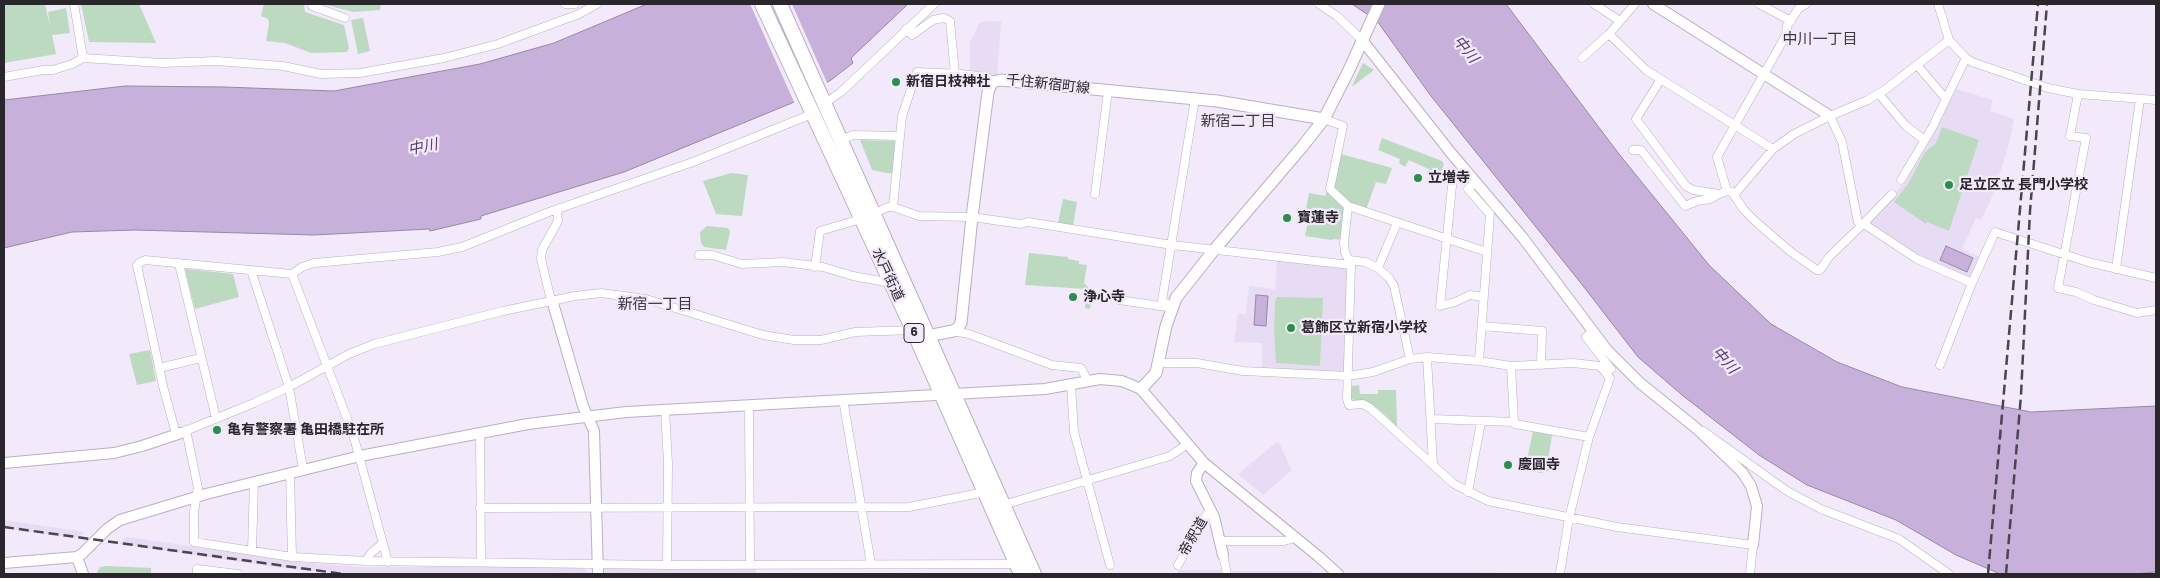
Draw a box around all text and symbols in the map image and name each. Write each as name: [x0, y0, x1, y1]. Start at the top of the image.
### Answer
district label: 中川一丁目: [1783, 31, 1857, 49]
water label: 中川: [1449, 33, 1481, 67]
street label: 千住新宿町線: [1005, 72, 1091, 98]
place label: 新宿日枝神社: [906, 74, 990, 90]
marker: 新宿日枝神社: [890, 76, 902, 88]
district label: 新宿二丁目: [1201, 113, 1275, 131]
water label: 中川: [406, 136, 440, 160]
place label: 立増寺: [1428, 170, 1470, 186]
marker: 立増寺: [1412, 172, 1424, 184]
place label: 足立区立 長門小学校: [1959, 177, 2088, 193]
marker: 足立区立 長門小学校: [1943, 179, 1955, 191]
place label: 寶蓮寺: [1297, 210, 1339, 226]
marker: 寶蓮寺: [1281, 212, 1293, 224]
street label: 水戸街道: [868, 246, 906, 304]
place label: 浄心寺: [1083, 289, 1125, 305]
marker: 浄心寺: [1067, 291, 1079, 303]
district label: 新宿一丁目: [618, 296, 692, 314]
place label: 葛飾区立新宿小学校: [1301, 320, 1427, 336]
marker: 葛飾区立新宿小学校: [1285, 322, 1297, 334]
road number: 6: [904, 323, 924, 342]
water label: 中川: [1707, 344, 1741, 378]
place label: 亀有警察署 亀田橋駐在所: [227, 422, 384, 438]
marker: 亀有警察署 亀田橋駐在所: [211, 424, 223, 436]
place label: 慶圓寺: [1518, 457, 1560, 473]
marker: 慶圓寺: [1502, 459, 1514, 471]
street label: 帝釈道: [1176, 515, 1212, 559]

